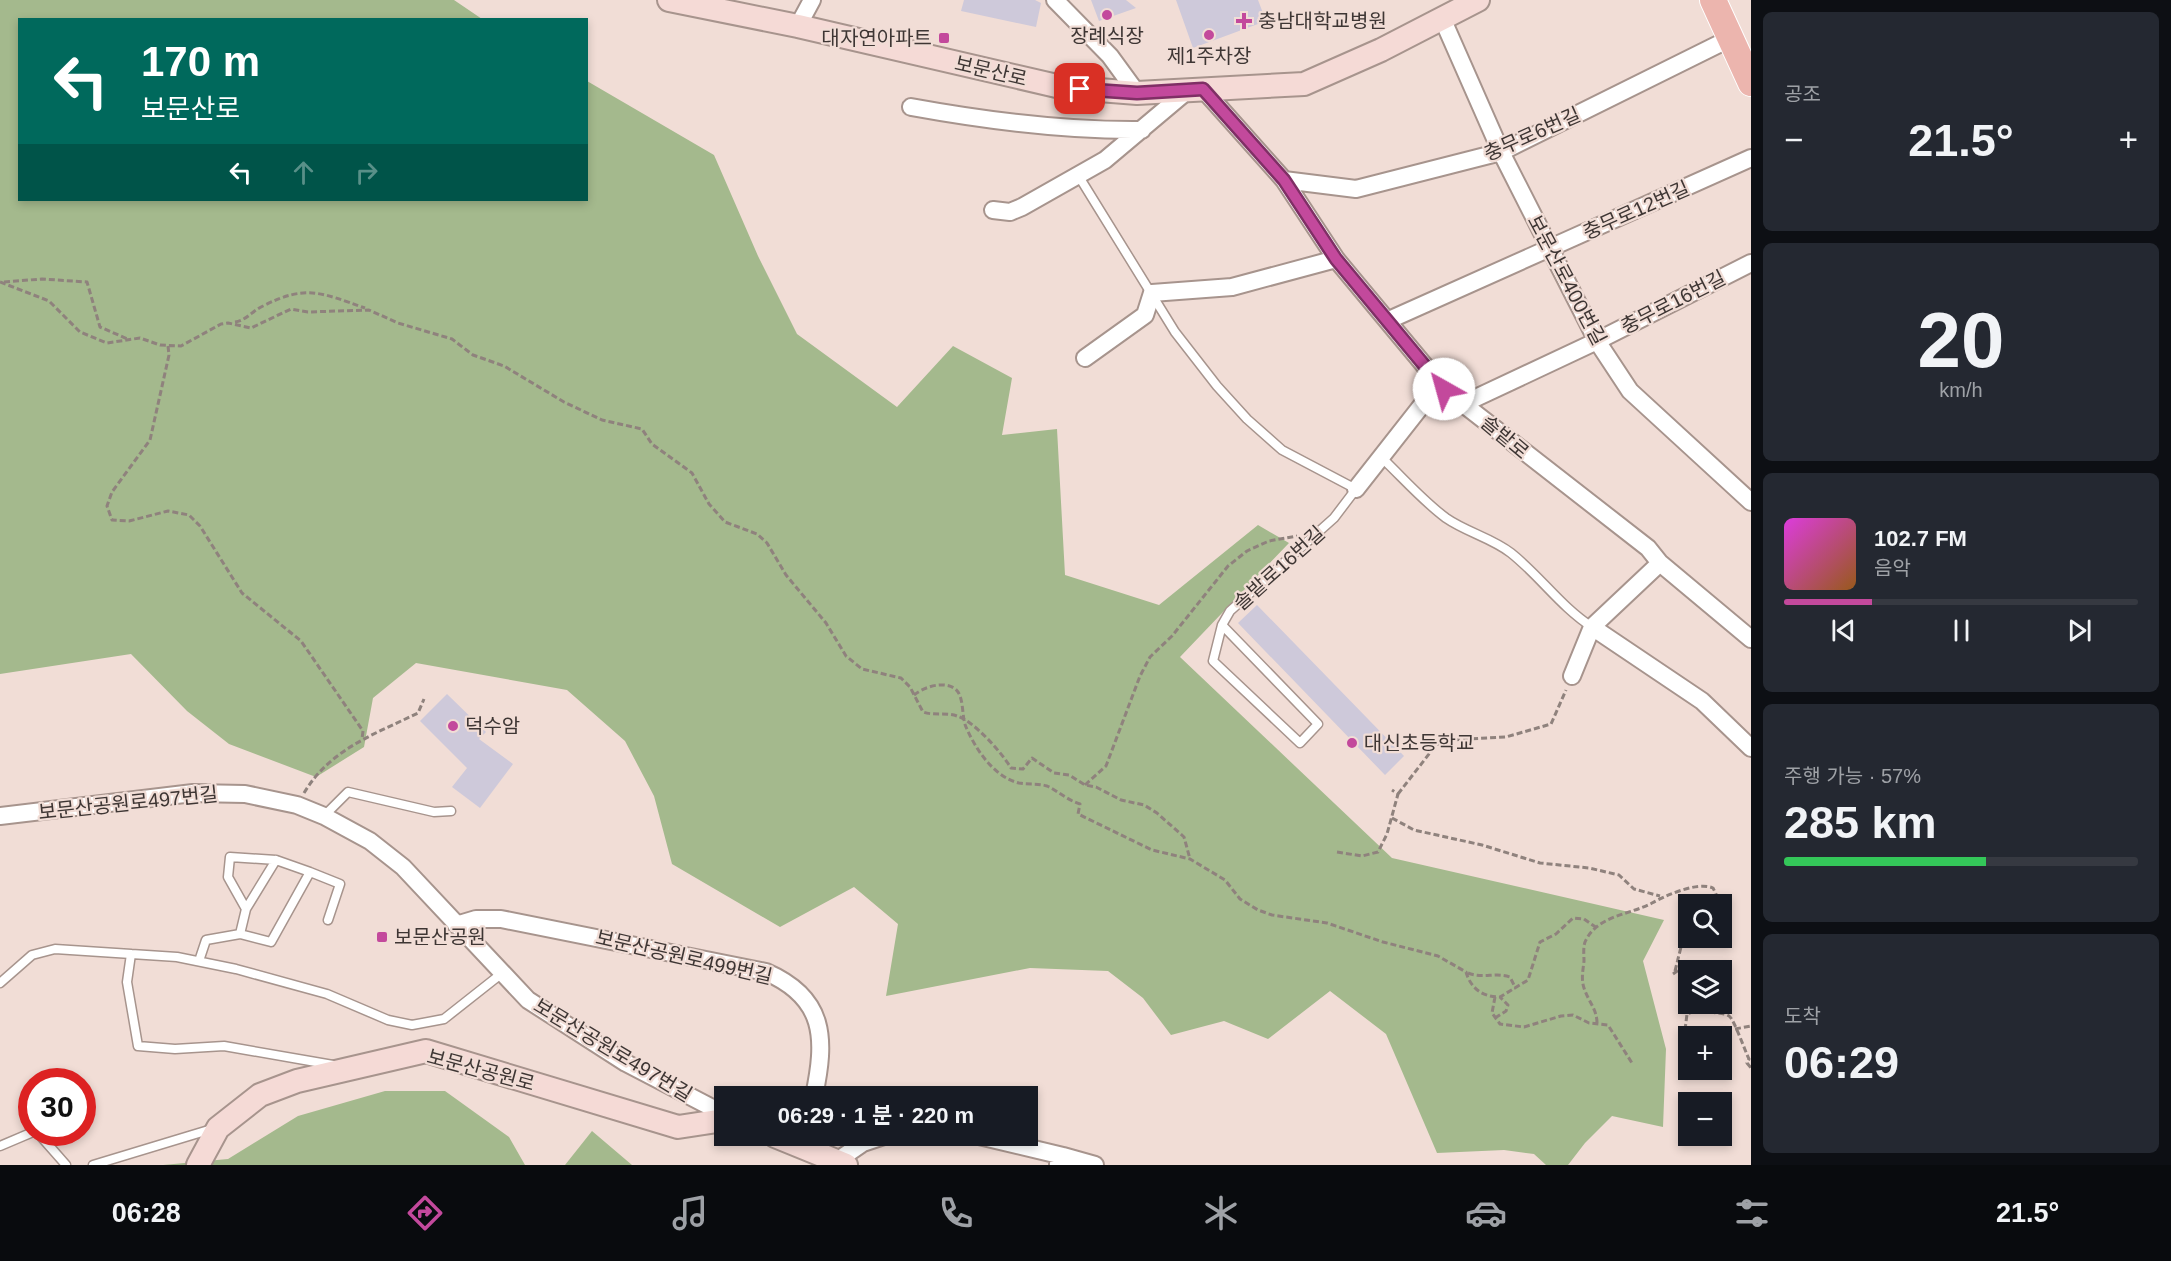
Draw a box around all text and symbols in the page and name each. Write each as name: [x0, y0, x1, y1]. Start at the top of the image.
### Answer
marker: 장례식장: [1100, 8, 1114, 22]
place label: 충남대학교병원: [1258, 10, 1387, 32]
marker: 충남대학교병원: [1235, 12, 1253, 30]
place label: 장례식장: [1070, 25, 1144, 47]
place label: 대자연아파트: [822, 27, 932, 49]
marker: 제1주차장: [1202, 28, 1216, 42]
marker: 대자연아파트: [937, 31, 951, 45]
text: 170 m: [141, 38, 260, 85]
icon: left: [42, 42, 120, 120]
place label: 제1주차장: [1167, 45, 1251, 67]
street label: 보문산로: [953, 52, 1029, 90]
pin: [1054, 63, 1105, 114]
icon: arrive: [1063, 72, 1096, 105]
text: 공조: [1784, 83, 1821, 105]
text: 보문산로: [141, 94, 240, 124]
street label: 충무로6번길: [1480, 103, 1584, 165]
text: 21.5°: [1908, 115, 2014, 166]
text: −: [1784, 121, 1803, 158]
text: +: [2119, 121, 2138, 158]
icon: left: [224, 156, 257, 189]
icon: ahead: [287, 156, 320, 189]
icon: right: [350, 156, 383, 189]
street label: 충무로12번길: [1579, 177, 1693, 243]
street label: 보문산로400번길: [1524, 211, 1610, 349]
street label: 충무로16번길: [1617, 266, 1729, 338]
text: 20: [1918, 296, 2004, 384]
position arrow: [1412, 357, 1476, 421]
text: km/h: [1939, 379, 1983, 401]
street label: 솔밭로: [1477, 411, 1533, 463]
street label: 솔밭로16번길: [1229, 522, 1329, 614]
text: 102.7 FM: [1874, 526, 1967, 551]
text: 음악: [1874, 557, 1911, 579]
icon: previous: [1827, 614, 1860, 647]
icon: pause: [1945, 614, 1978, 647]
icon: next: [2063, 614, 2096, 647]
place label: 덕수암: [465, 715, 520, 737]
marker: 덕수암: [446, 719, 460, 733]
place label: 대신초등학교: [1364, 732, 1474, 754]
marker: 대신초등학교: [1345, 736, 1359, 750]
text: 주행 가능 · 57%: [1784, 765, 1921, 787]
street label: 보문산공원로497번길: [37, 783, 219, 823]
text: 285 km: [1784, 797, 1937, 848]
map controls: [1678, 894, 1732, 1146]
button: search: [1678, 894, 1732, 948]
place label: 보문산공원: [394, 926, 486, 948]
street label: 보문산공원로499번길: [594, 926, 774, 988]
marker: 보문산공원: [375, 930, 389, 944]
button: layers: [1678, 960, 1732, 1014]
street label: 보문산공원로497번길: [530, 994, 696, 1106]
text: 도착: [1784, 1005, 1821, 1027]
button: +: [1678, 1026, 1732, 1080]
text: 06:29: [1784, 1037, 1899, 1088]
street label: 보문산공원로: [425, 1045, 537, 1095]
speed limit sign: 30: [18, 1068, 96, 1146]
button: −: [1678, 1092, 1732, 1146]
text: 06:29 · 1 분 · 220 m: [778, 1103, 974, 1128]
icon: directions: [404, 1192, 446, 1234]
icon: music: [669, 1192, 711, 1234]
icon: phone: [935, 1192, 977, 1234]
icon: climate: [1200, 1192, 1242, 1234]
icon: car: [1465, 1192, 1507, 1234]
icon: filters: [1731, 1192, 1773, 1234]
text: 06:28: [112, 1198, 181, 1228]
text: 21.5°: [1996, 1198, 2059, 1228]

